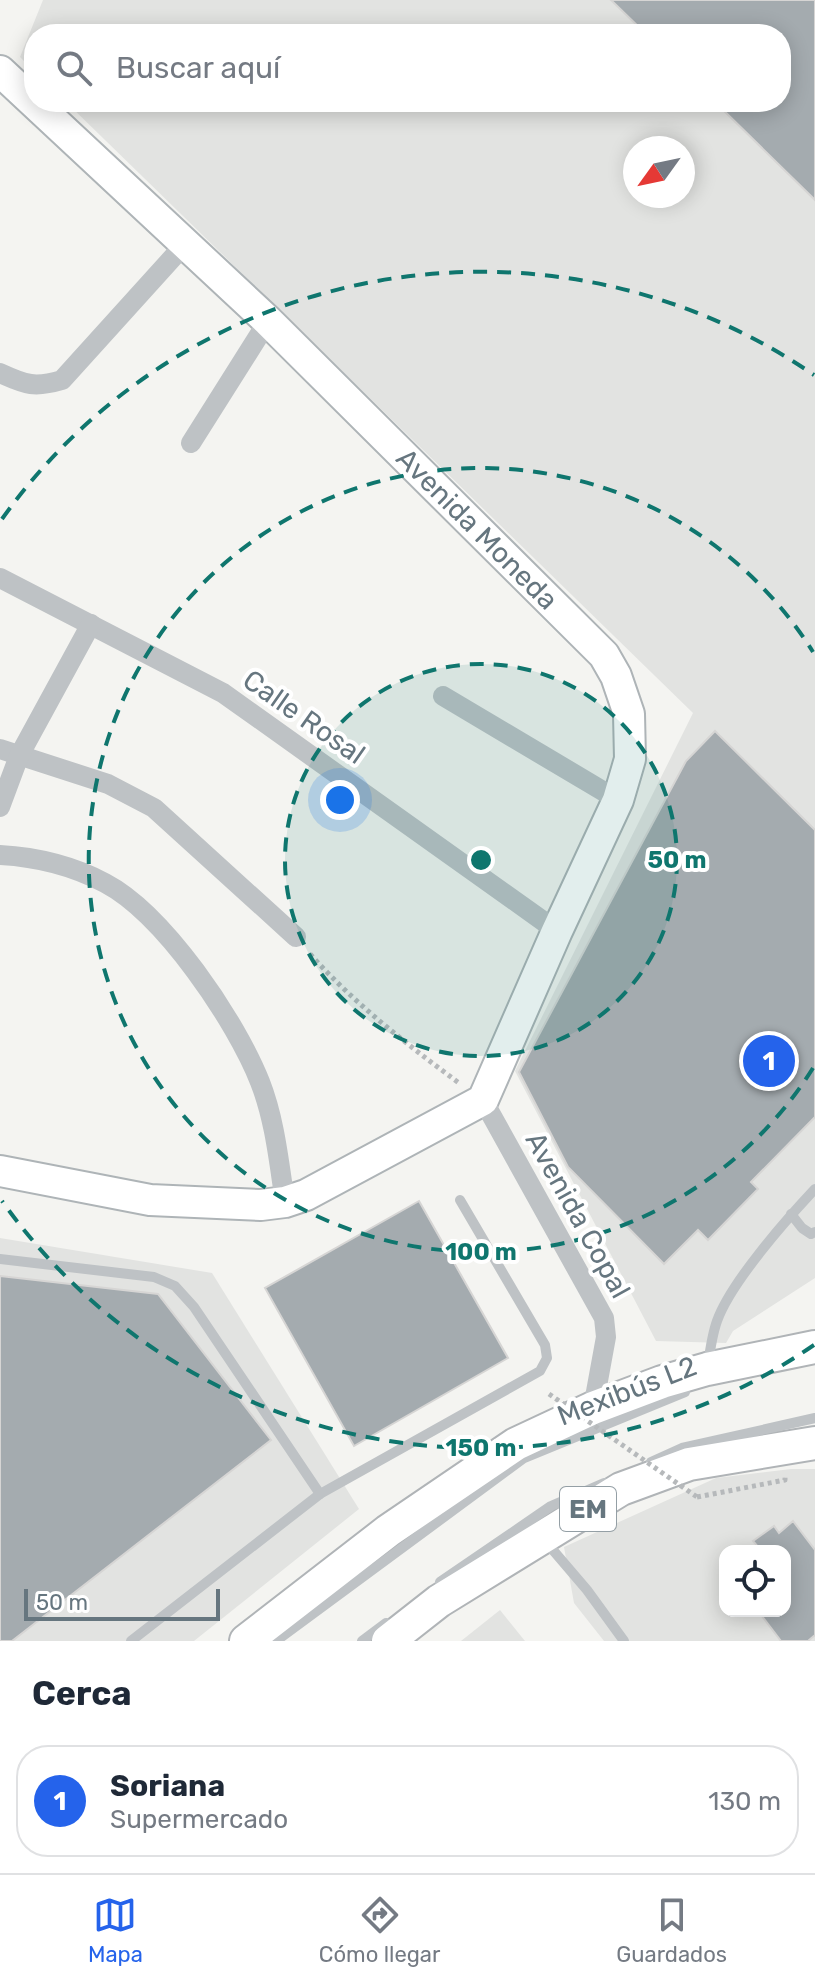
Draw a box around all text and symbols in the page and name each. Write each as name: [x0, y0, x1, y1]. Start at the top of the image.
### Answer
search box: [24, 24, 791, 112]
icon: search: [52, 46, 96, 90]
text: Buscar aquí: [116, 50, 280, 86]
north arrow: [623, 136, 695, 208]
street label: Avenida Moneda: [390, 442, 564, 616]
street label: Calle Rosal: [237, 663, 371, 771]
your location: [320, 780, 360, 820]
centre of rings: [467, 846, 495, 874]
text: 50 m: [648, 846, 706, 874]
pin: 1: [743, 1031, 795, 1091]
street label: Avenida Copal: [519, 1126, 637, 1304]
text: 100 m: [445, 1238, 517, 1266]
street label: Mexibús L2: [553, 1349, 701, 1433]
text: 150 m: [446, 1434, 516, 1462]
road number: EM: [560, 1487, 616, 1531]
map controls: [719, 1545, 791, 1617]
button: locate: [719, 1545, 791, 1617]
scale bar: [24, 1585, 220, 1621]
text: 50 m: [36, 1589, 88, 1616]
text: Cerca: [32, 1673, 131, 1714]
text: Soriana: [110, 1768, 225, 1804]
text: 1: [54, 1786, 66, 1817]
text: 130 m: [708, 1786, 781, 1817]
text: Supermercado: [110, 1804, 288, 1835]
tab: Mapa: [88, 1893, 143, 1968]
tab: Cómo llegar: [319, 1893, 440, 1968]
tab: Guardados: [616, 1893, 727, 1968]

